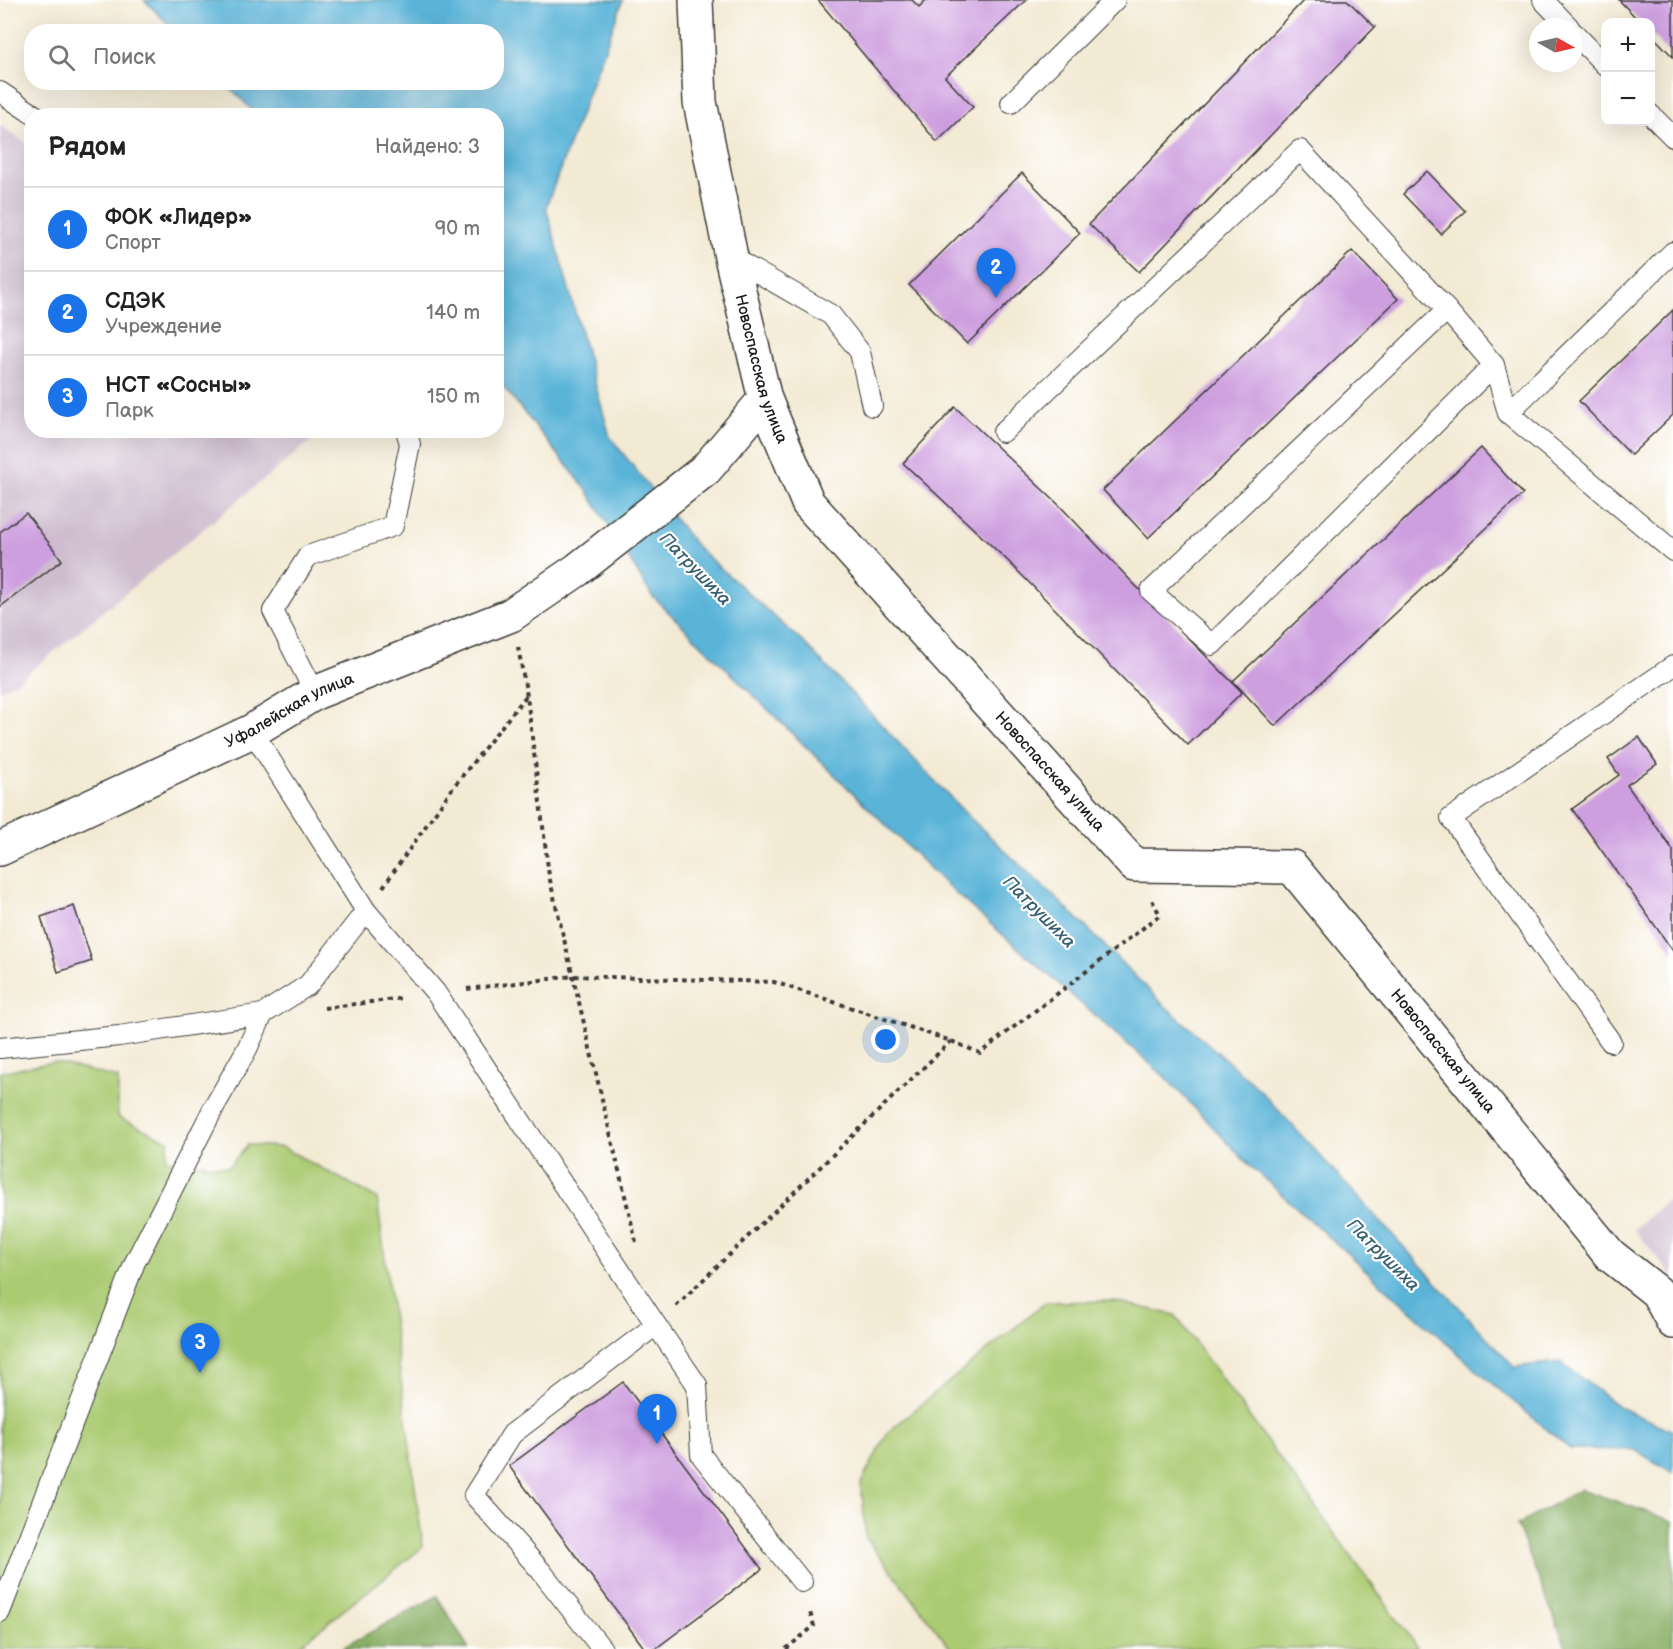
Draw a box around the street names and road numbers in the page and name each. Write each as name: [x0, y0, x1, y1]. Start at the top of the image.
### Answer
street label: Новоспасская улица: [731, 292, 792, 447]
street label: Уфалейская улица: [222, 669, 357, 752]
street label: Новоспасская улица: [991, 708, 1109, 836]
street label: Новоспасская улица: [1387, 985, 1500, 1117]

